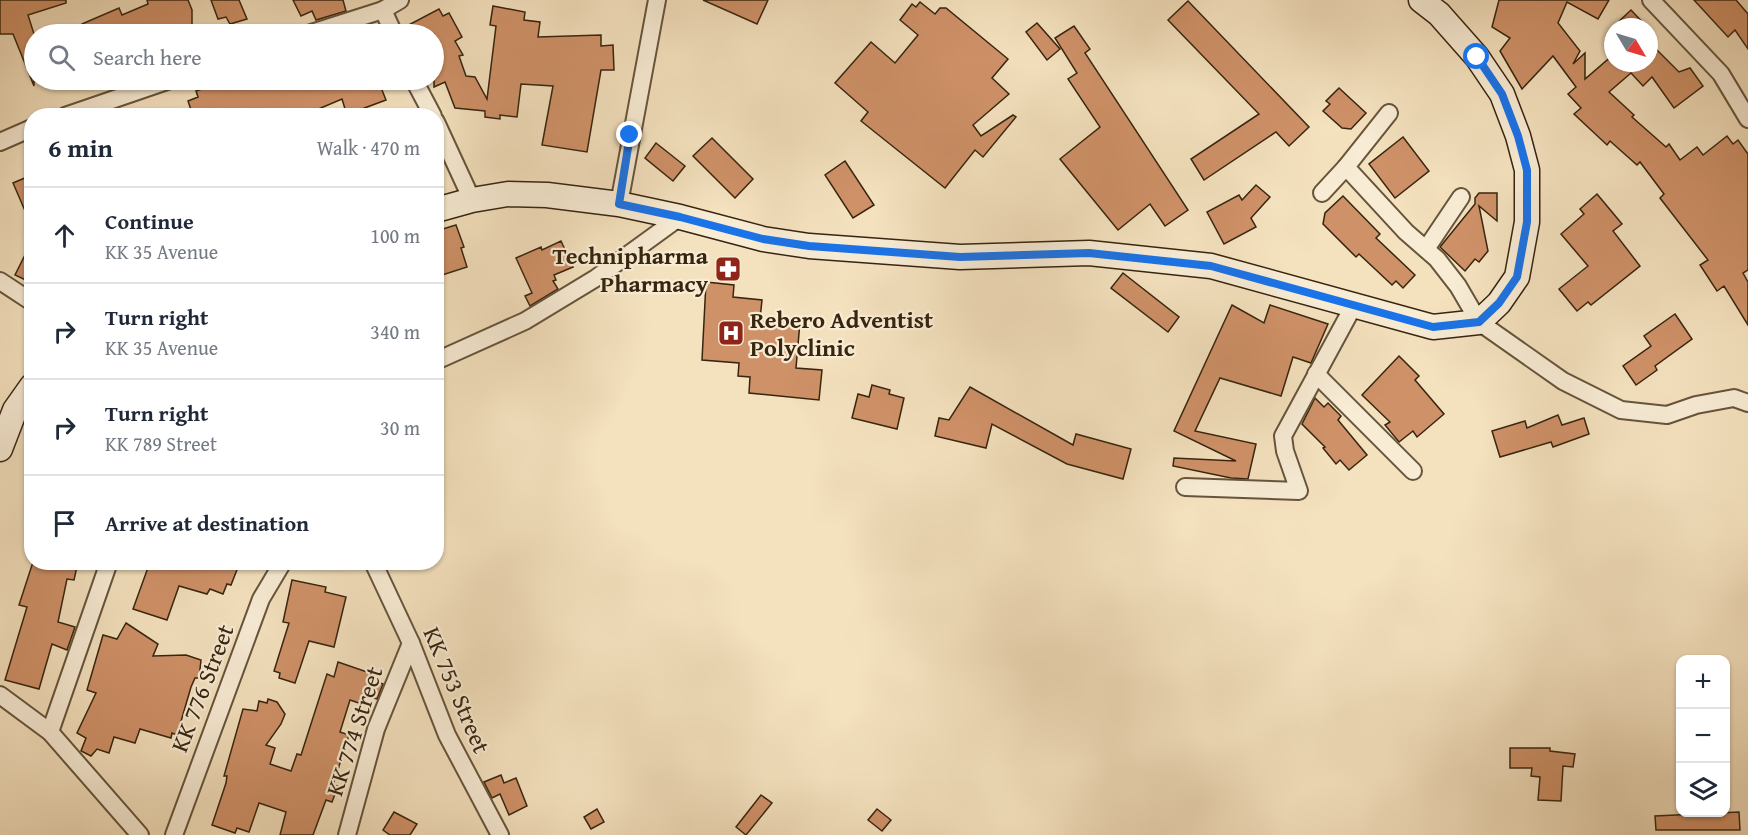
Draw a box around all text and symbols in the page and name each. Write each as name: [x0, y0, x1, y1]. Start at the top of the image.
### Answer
north arrow: [1604, 18, 1658, 72]
search box: [24, 24, 444, 90]
icon: search: [45, 41, 78, 74]
text: Search here: [93, 41, 202, 73]
route start: [1463, 43, 1489, 69]
route end: [616, 121, 642, 147]
text: 6 min: [48, 128, 113, 167]
text: Walk · 470 m: [317, 133, 420, 162]
text: Continue: [105, 205, 194, 237]
icon: ahead: [48, 219, 81, 252]
text: 100 m: [370, 221, 420, 250]
text: KK 35 Avenue: [105, 237, 218, 266]
place label: Technipharma Pharmacy: [552, 238, 709, 301]
pharmacy icon: Technipharma Pharmacy: [713, 254, 743, 284]
text: Turn right: [105, 301, 208, 333]
place label: Rebero Adventist Polyclinic: [750, 302, 933, 365]
icon: right: [48, 315, 81, 348]
text: 340 m: [370, 317, 420, 346]
hospital icon: Rebero Adventist Polyclinic: [716, 318, 746, 348]
text: KK 35 Avenue: [105, 333, 218, 362]
text: Turn right: [105, 397, 208, 429]
icon: right: [48, 411, 81, 444]
text: 30 m: [380, 413, 420, 442]
text: KK 789 Street: [105, 429, 217, 458]
icon: arrive: [48, 507, 81, 540]
text: Arrive at destination: [105, 507, 309, 539]
street label: KK 776 Street: [162, 619, 243, 757]
street label: KK 753 Street: [415, 621, 500, 759]
map controls: [1676, 655, 1730, 817]
button: +: [1676, 655, 1730, 709]
street label: KK 774 Street: [317, 661, 392, 800]
button: −: [1676, 709, 1730, 763]
button: layers: [1676, 763, 1730, 817]

